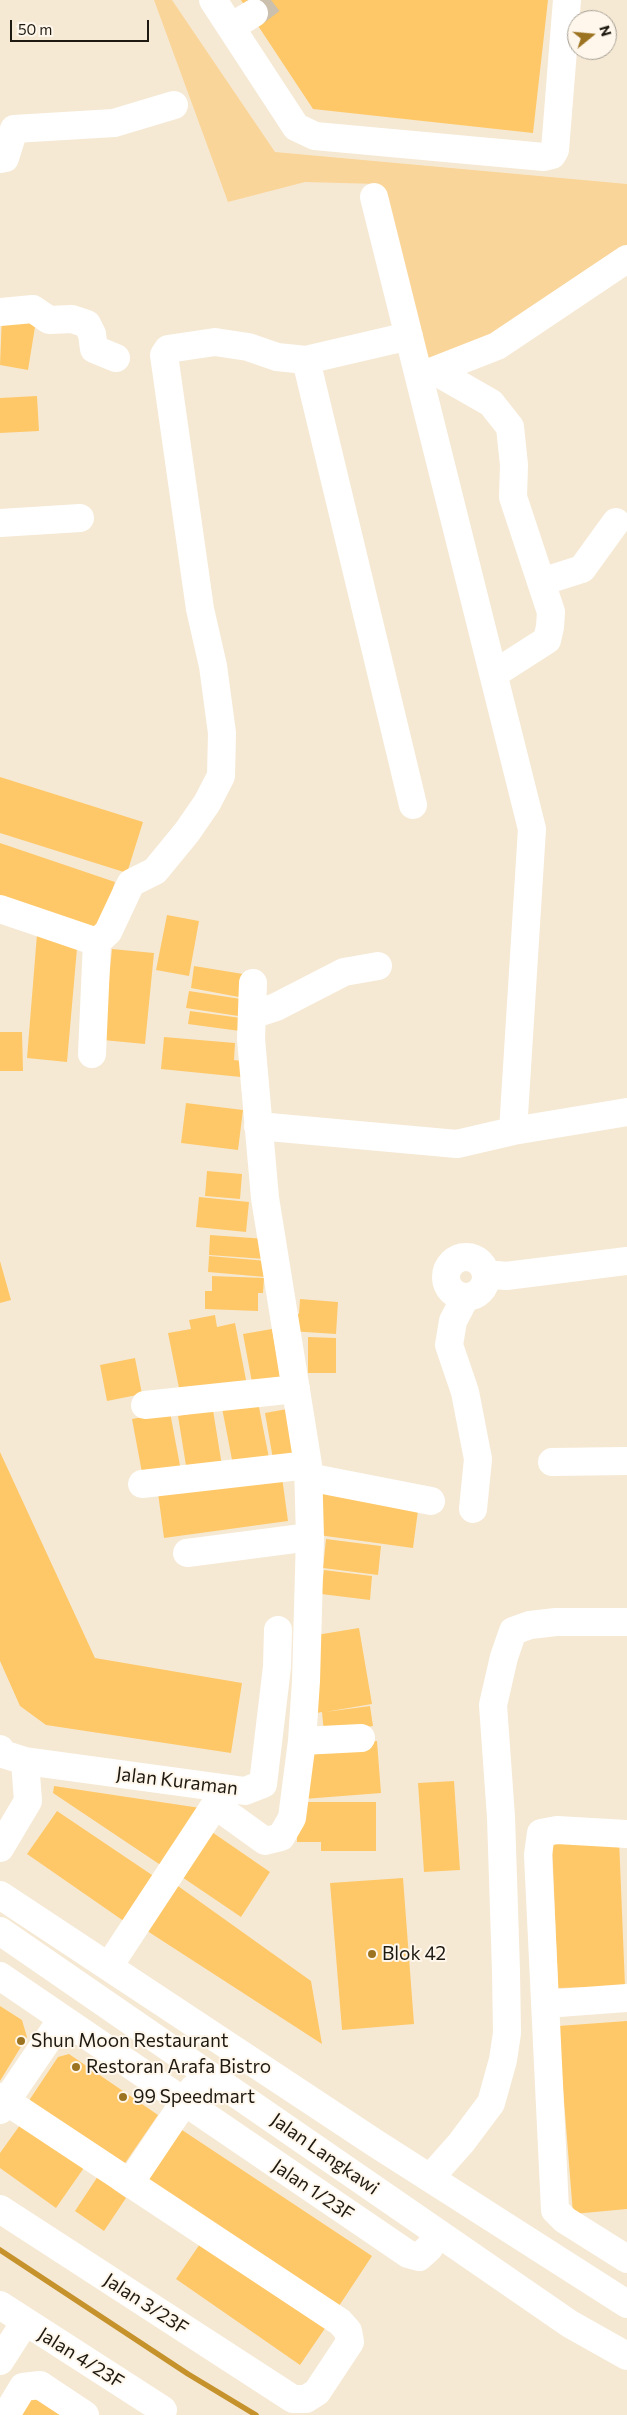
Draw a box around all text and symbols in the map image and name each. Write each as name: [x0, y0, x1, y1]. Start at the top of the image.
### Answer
scale bar: [12, 10, 151, 42]
north arrow: [567, 10, 617, 60]
text: 50 m: [18, 20, 52, 38]
text: N: [596, 23, 616, 38]
street label: Jalan Kuraman: [115, 1762, 239, 1800]
place label: Blok 42: [382, 1943, 446, 1965]
marker: Blok 42: [366, 1948, 378, 1960]
place label: Shun Moon Restaurant: [31, 2030, 229, 2052]
marker: Shun Moon Restaurant: [15, 2035, 27, 2047]
place label: Restoran Arafa Bistro: [86, 2056, 271, 2078]
marker: Restoran Arafa Bistro: [70, 2061, 82, 2073]
place label: 99 Speedmart: [133, 2086, 255, 2108]
marker: 99 Speedmart: [117, 2091, 129, 2103]
street label: Jalan Langkawi: [267, 2108, 383, 2200]
street label: Jalan 1/23F: [268, 2154, 358, 2226]
street label: Jalan 3/23F: [100, 2268, 192, 2340]
street label: Jalan 4/23F: [34, 2323, 128, 2393]

